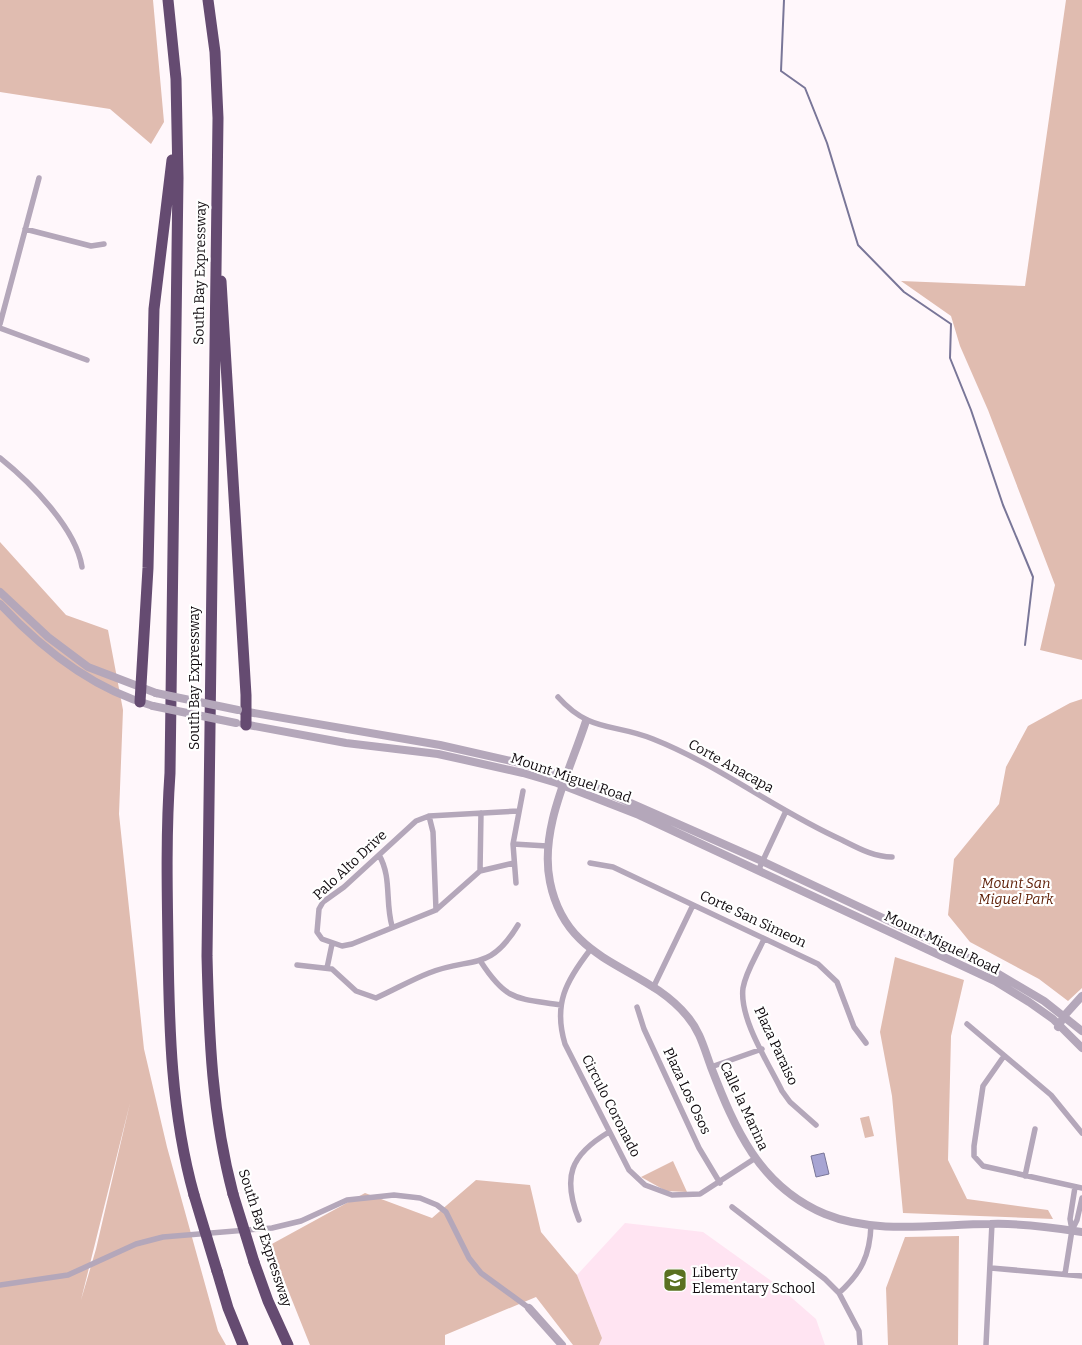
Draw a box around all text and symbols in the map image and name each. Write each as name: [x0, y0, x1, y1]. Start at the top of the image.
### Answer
street label: South Bay Expressway: [190, 200, 210, 345]
street label: South Bay Expressway: [186, 605, 203, 750]
street label: Corte Anacapa: [685, 736, 777, 797]
street label: Mount Miguel Road: [509, 749, 633, 807]
street label: Palo Alto Drive: [310, 827, 390, 903]
park label: Mount San Miguel Park: [978, 875, 1054, 908]
street label: Corte San Simeon: [697, 887, 809, 951]
street label: Mount Miguel Road: [882, 908, 1002, 978]
street label: Plaza Paraiso: [750, 1004, 802, 1088]
street label: Plaza Los Osos: [659, 1045, 715, 1137]
street label: Circulo Coronado: [578, 1052, 644, 1160]
street label: Calle la Marina: [716, 1059, 772, 1153]
street label: South Bay Expressway: [235, 1167, 296, 1310]
place label: Liberty Elementary School: [692, 1264, 815, 1297]
school or university icon: Liberty Elementary School: [662, 1267, 688, 1293]

